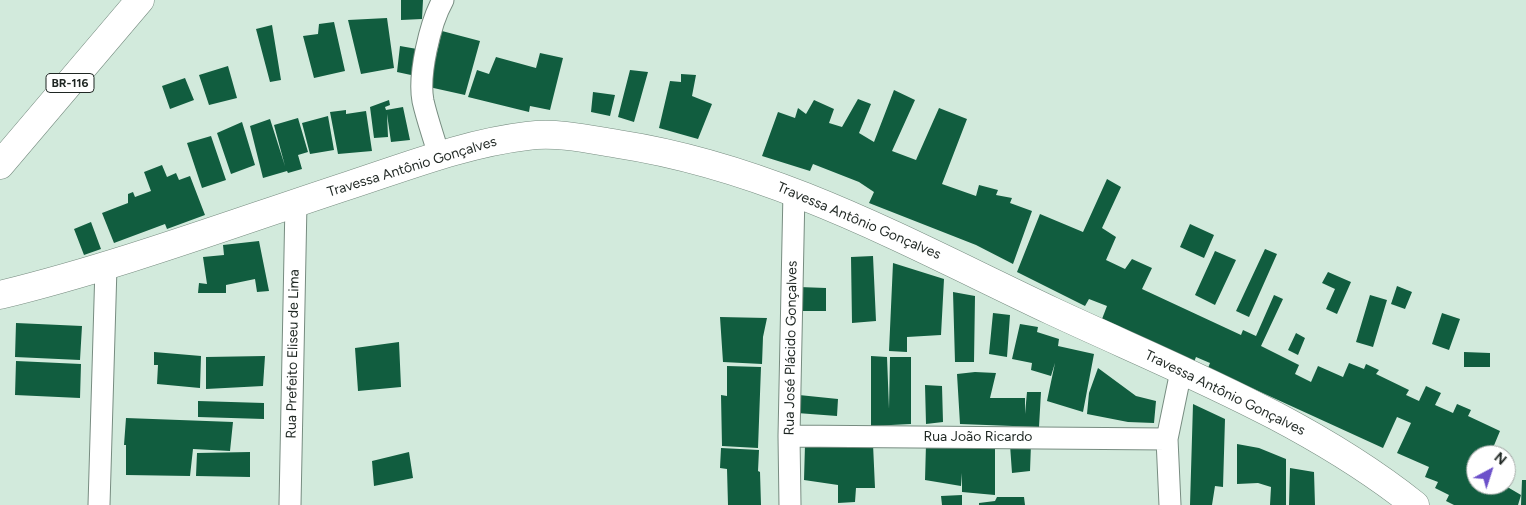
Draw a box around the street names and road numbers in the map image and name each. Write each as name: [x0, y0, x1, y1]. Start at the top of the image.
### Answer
road number: BR-116: [46, 74, 94, 92]
street label: Travessa Antônio Gonçalves: [325, 133, 499, 201]
street label: Travessa Antônio Gonçalves: [775, 179, 943, 263]
street label: Rua José Plácido Gonçalves: [781, 261, 801, 435]
street label: Rua Prefeito Eliseu de Lima: [283, 269, 303, 439]
street label: Travessa Antônio Gonçalves: [1142, 347, 1308, 439]
street label: Rua João Ricardo: [924, 429, 1032, 445]

